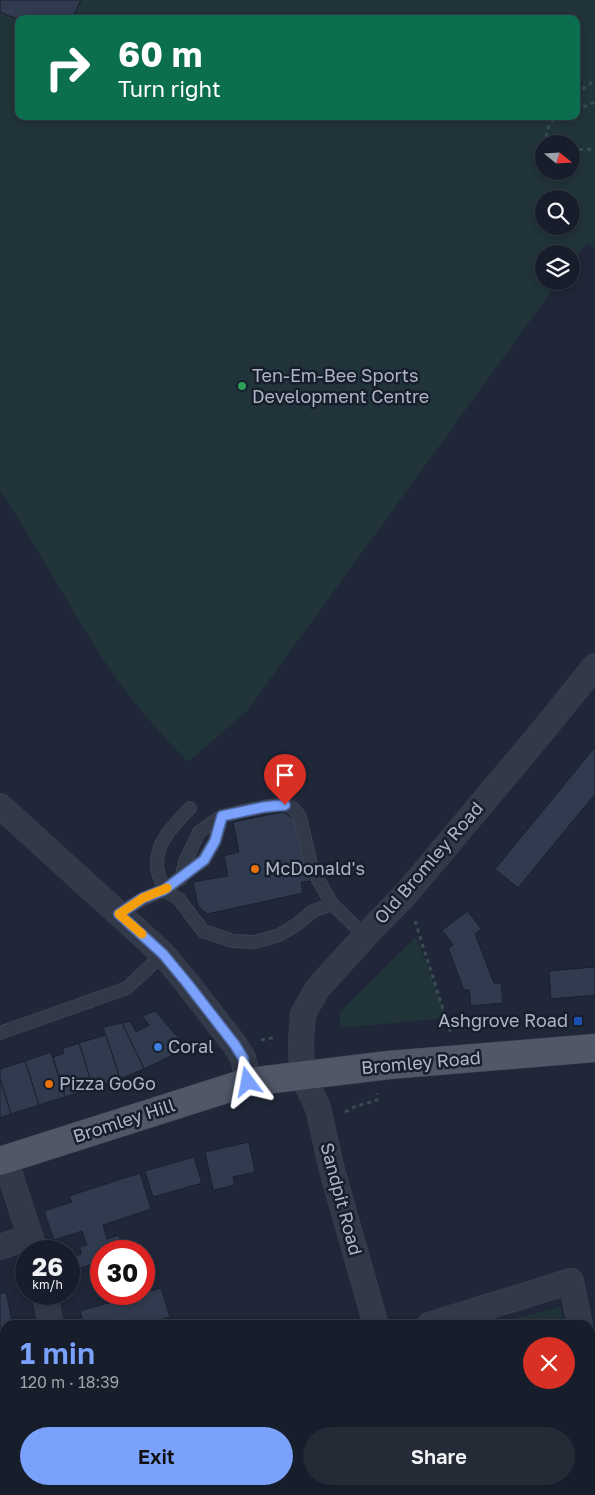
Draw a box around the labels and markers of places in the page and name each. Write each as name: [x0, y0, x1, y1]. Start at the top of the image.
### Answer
place label: Ten-Em-Bee Sports Development Centre: [252, 364, 429, 407]
marker: Ten-Em-Bee Sports Development Centre: [236, 380, 248, 392]
pin: [264, 754, 306, 805]
place label: McDonald's: [265, 857, 365, 879]
marker: McDonald's: [249, 863, 261, 875]
place label: Ashgrove Road: [438, 1009, 568, 1031]
marker: Ashgrove Road: [572, 1015, 584, 1027]
place label: Coral: [168, 1035, 214, 1057]
marker: Coral: [152, 1041, 164, 1053]
place label: Pizza GoGo: [59, 1072, 156, 1094]
marker: Pizza GoGo: [43, 1078, 55, 1090]

